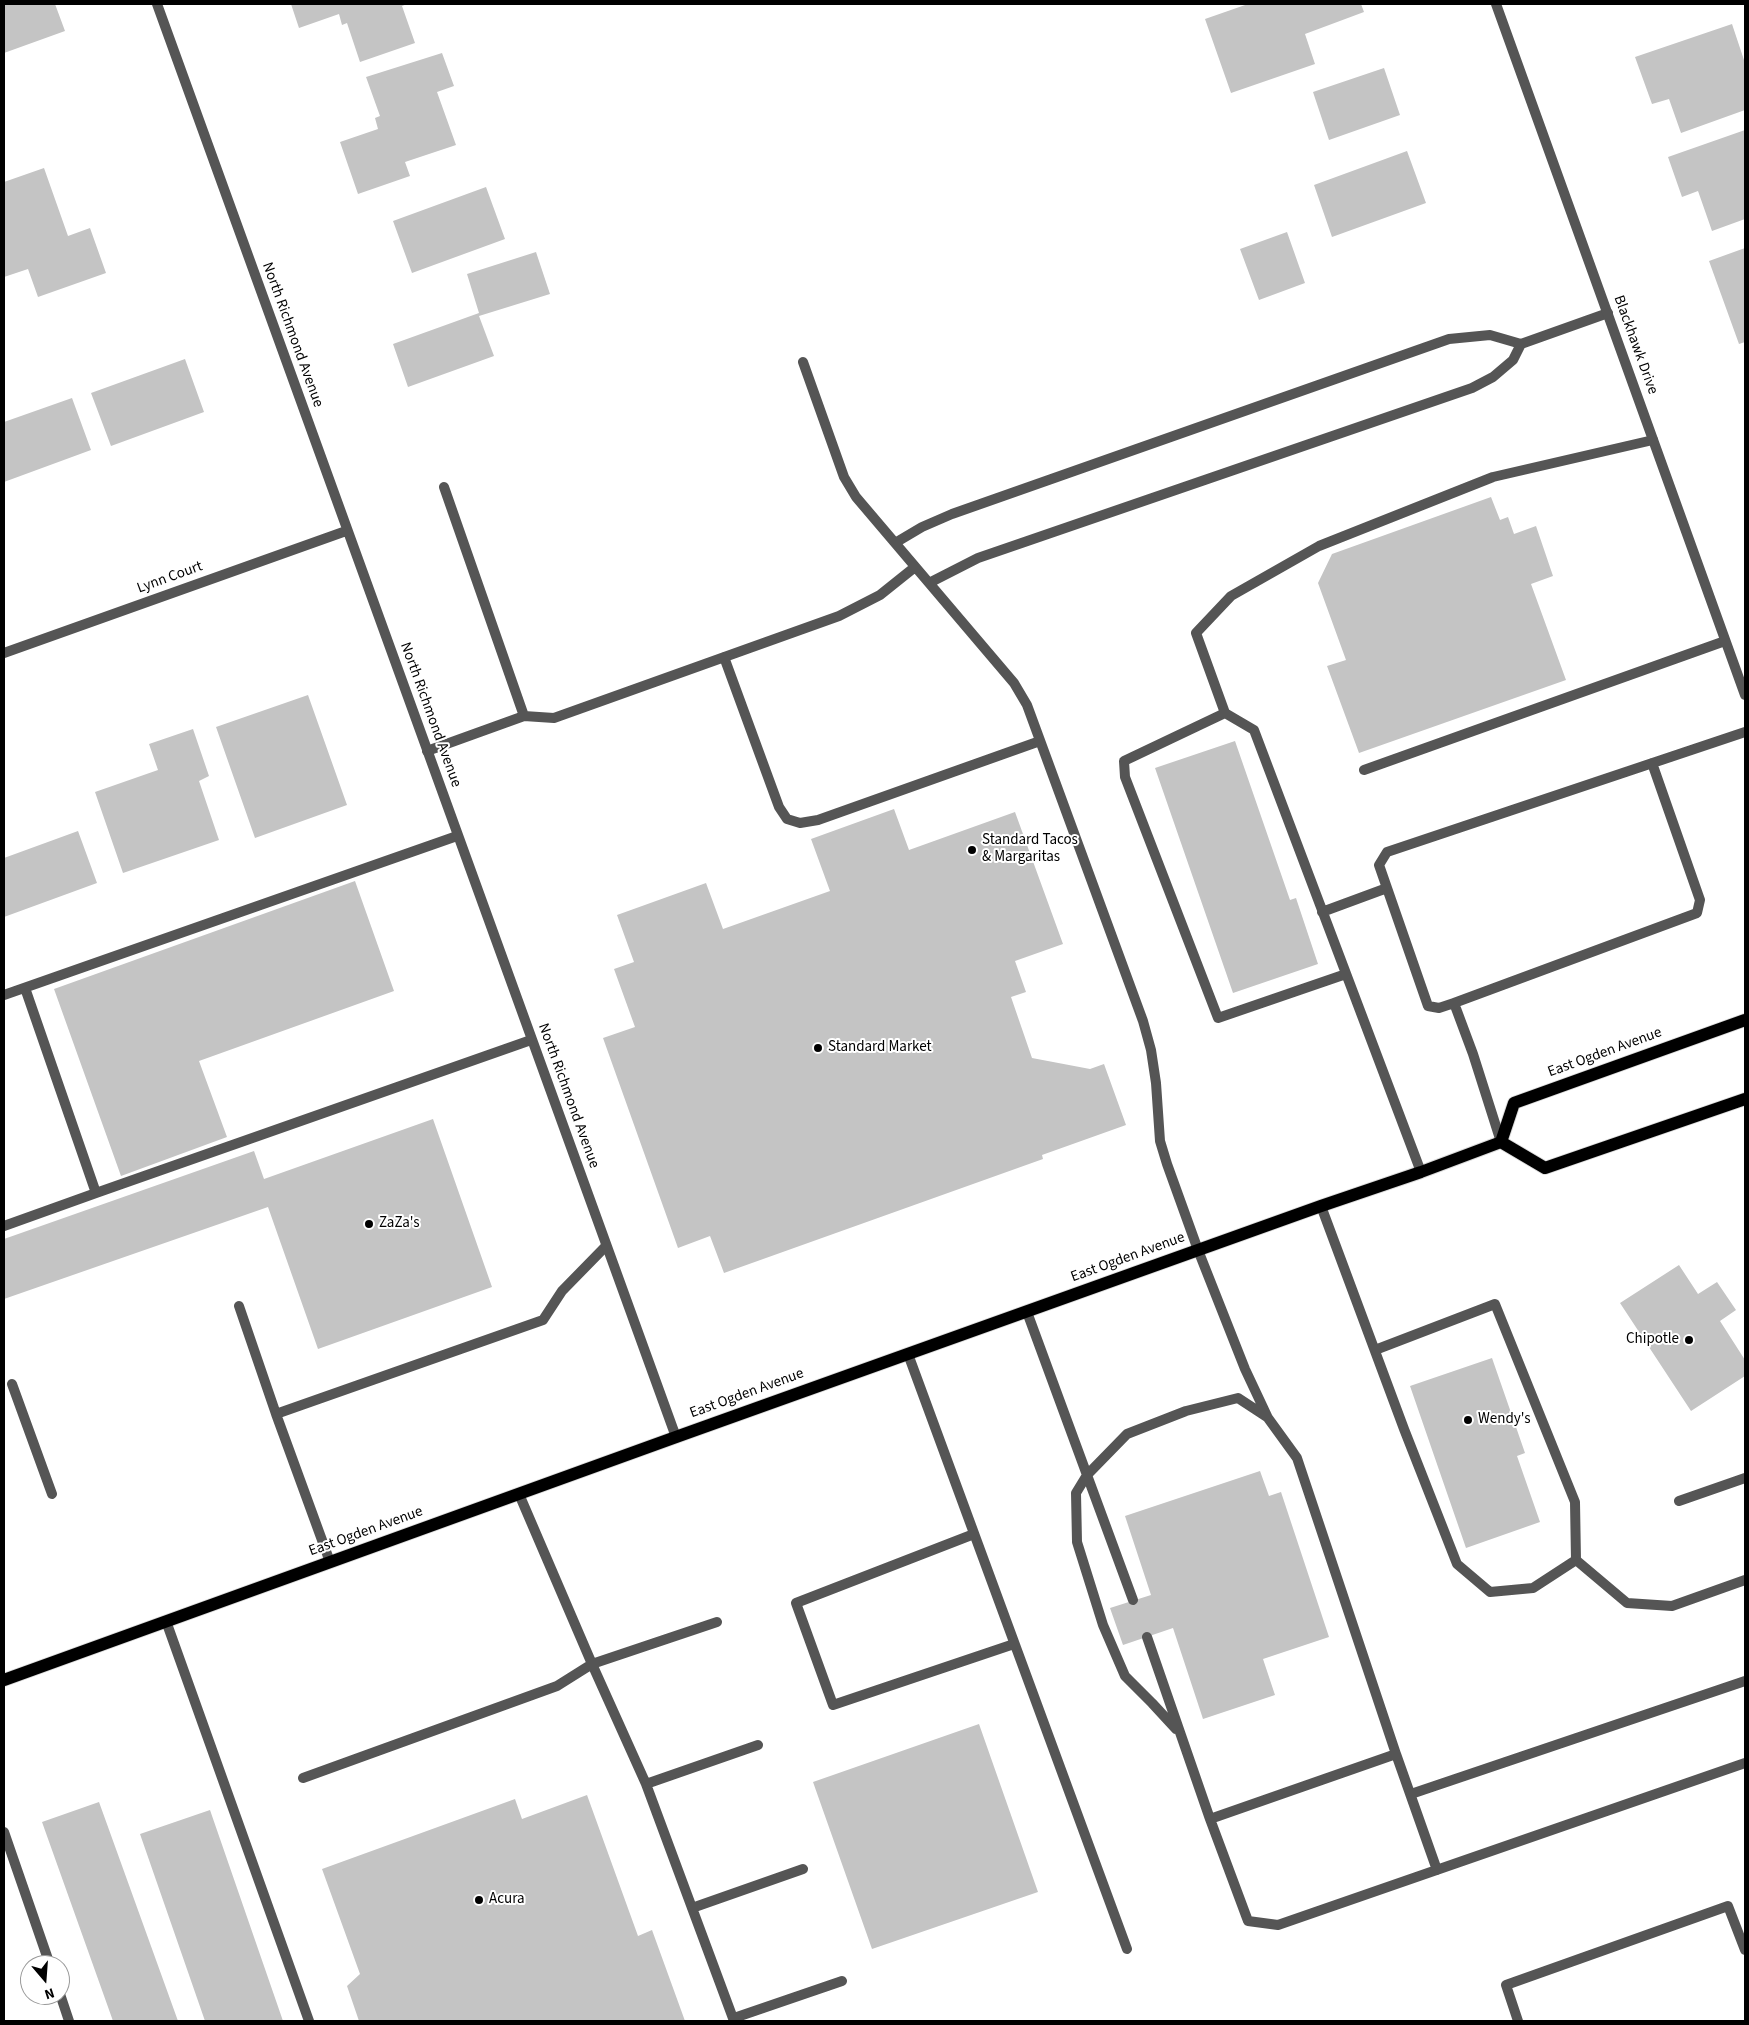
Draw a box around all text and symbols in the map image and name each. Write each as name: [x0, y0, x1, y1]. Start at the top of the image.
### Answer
street label: North Richmond Avenue: [257, 260, 327, 410]
street label: Blackhawk Drive: [1609, 293, 1661, 397]
street label: Lynn Court: [135, 558, 205, 598]
street label: North Richmond Avenue: [395, 640, 465, 790]
place label: Standard Tacos & Margaritas: [982, 832, 1078, 867]
marker: Standard Tacos & Margaritas: [966, 844, 978, 856]
street label: North Richmond Avenue: [533, 1021, 603, 1171]
street label: East Ogden Avenue: [1546, 1024, 1664, 1082]
place label: Standard Market: [828, 1039, 932, 1057]
marker: Standard Market: [812, 1042, 824, 1054]
place label: ZaZa's: [379, 1215, 420, 1233]
marker: ZaZa's: [363, 1218, 375, 1230]
street label: East Ogden Avenue: [1069, 1229, 1187, 1287]
place label: Chipotle: [1626, 1331, 1679, 1349]
marker: Chipotle: [1683, 1334, 1695, 1346]
street label: East Ogden Avenue: [688, 1365, 806, 1423]
place label: Wendy's: [1478, 1411, 1530, 1429]
marker: Wendy's: [1462, 1414, 1474, 1426]
street label: East Ogden Avenue: [307, 1503, 425, 1561]
place label: Acura: [489, 1891, 525, 1909]
marker: Acura: [473, 1894, 485, 1906]
north arrow: [20, 1955, 70, 2005]
text: N: [42, 1982, 57, 2004]

